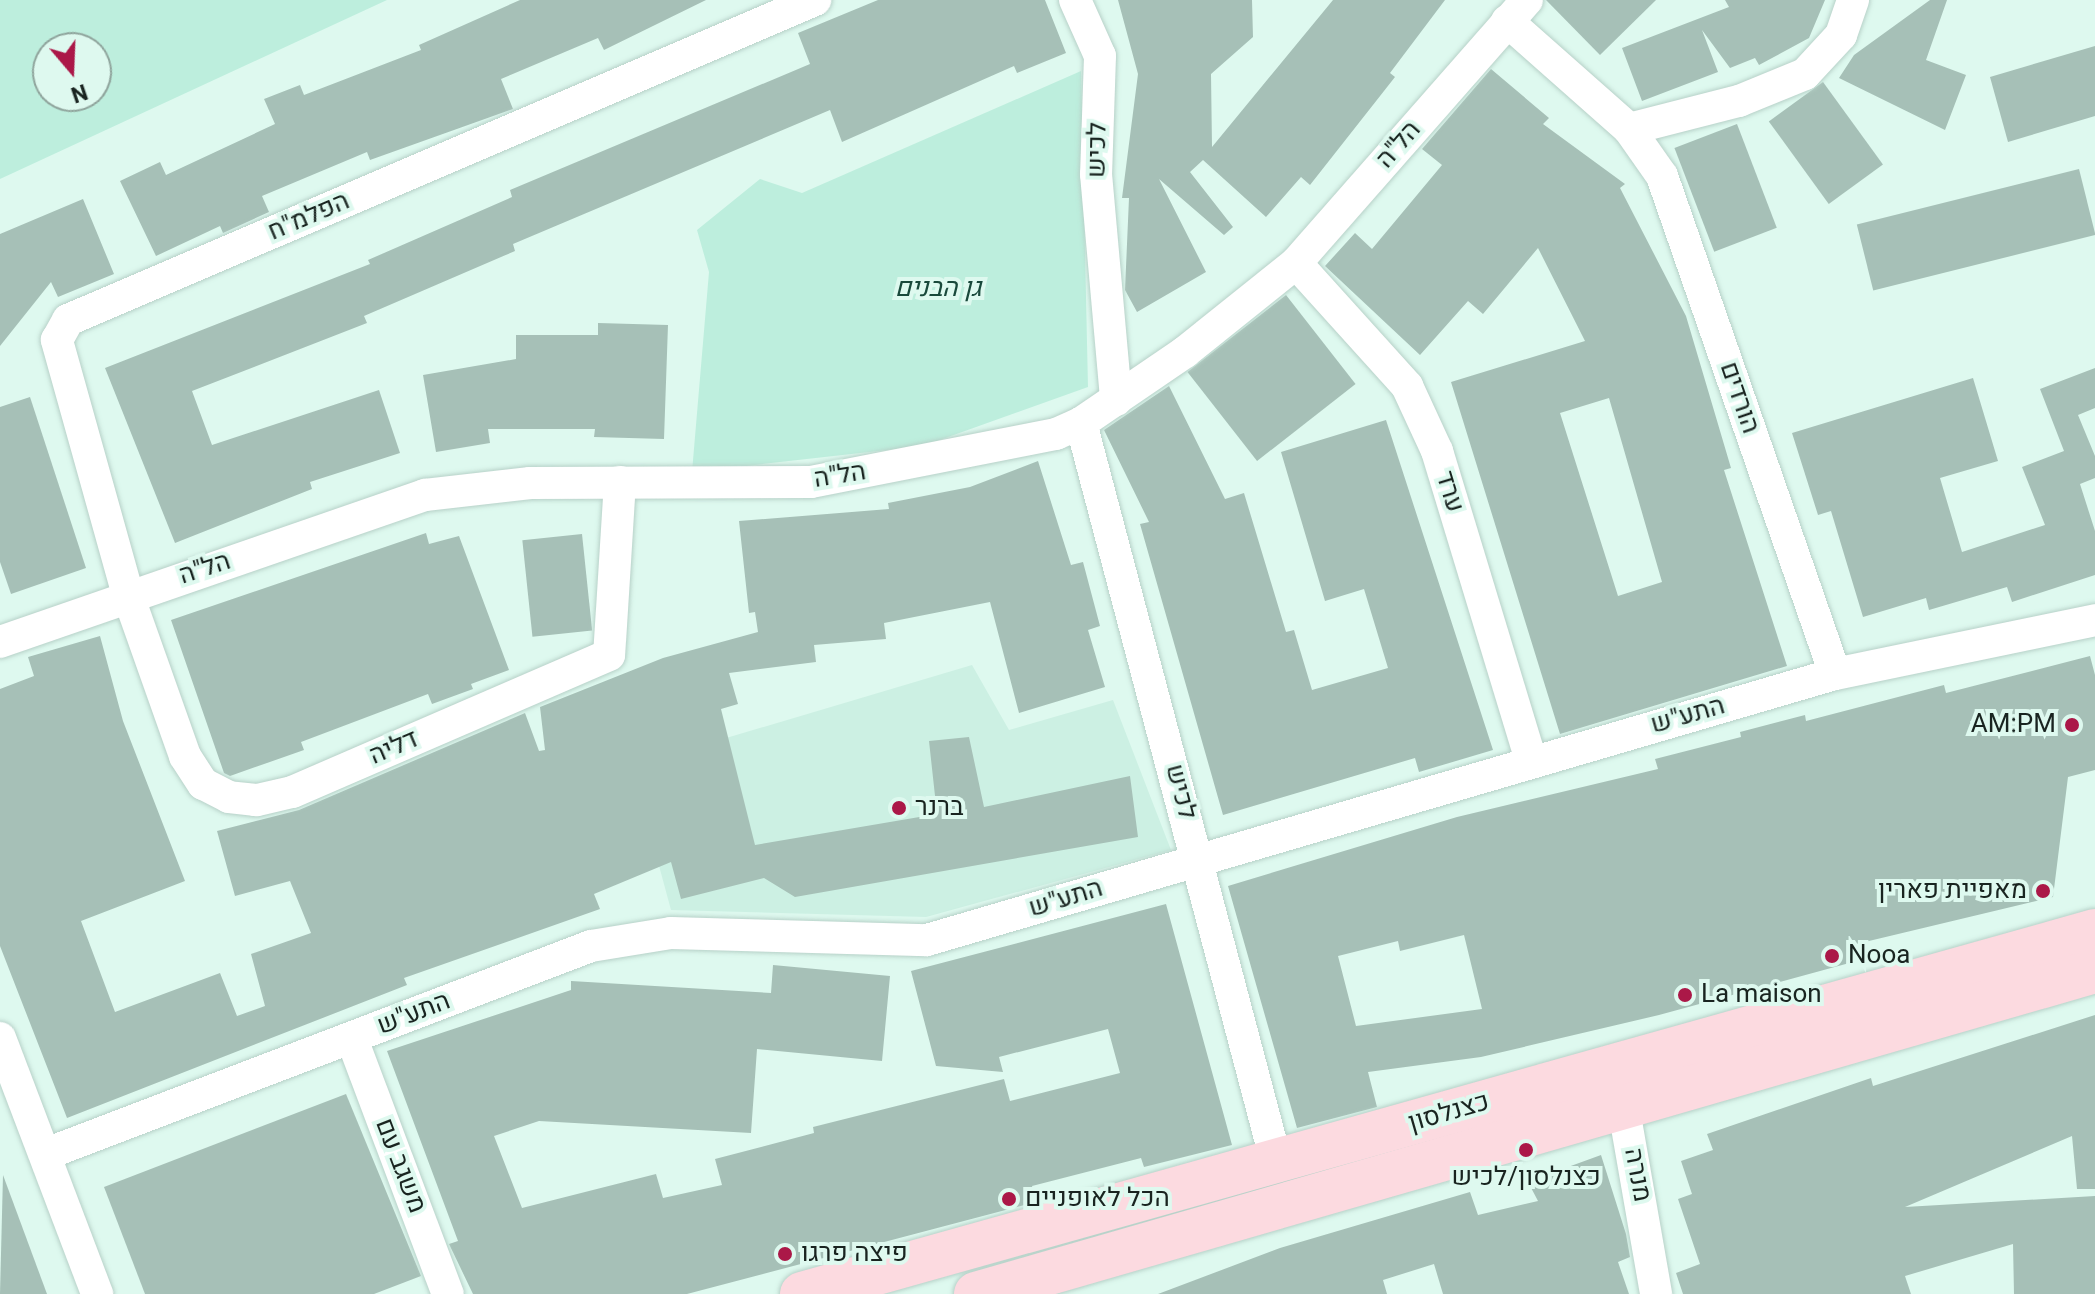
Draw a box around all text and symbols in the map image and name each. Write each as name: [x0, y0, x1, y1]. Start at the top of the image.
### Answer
north arrow: [32, 32, 112, 112]
text: N: [67, 75, 92, 110]
street label: הל"ה: [1370, 115, 1428, 175]
street label: לכיש: [1082, 122, 1114, 178]
street label: הפלמ"ח: [264, 186, 354, 248]
park label: גן הבנים: [895, 273, 981, 305]
street label: הורדים: [1712, 358, 1766, 438]
street label: הל"ה: [812, 457, 868, 495]
street label: ערד: [1428, 468, 1470, 516]
street label: הל"ה: [175, 546, 235, 592]
street label: התע"ש: [1647, 691, 1729, 741]
place label: AM:PM: [1971, 709, 2056, 741]
marker: AM:PM: [2063, 716, 2081, 734]
street label: דליה: [365, 724, 423, 772]
street label: לכיש: [1158, 761, 1202, 823]
place label: ברנר: [915, 792, 964, 824]
marker: ברנר: [890, 799, 908, 817]
street label: התע"ש: [1025, 873, 1107, 925]
place label: מאפיית פארין: [1878, 875, 2027, 907]
marker: מאפיית פארין: [2034, 882, 2052, 900]
place label: Nooa: [1848, 940, 1910, 972]
marker: Nooa: [1823, 947, 1841, 965]
place label: La maison: [1701, 979, 1822, 1011]
street label: התע"ש: [373, 986, 455, 1042]
marker: La maison: [1676, 986, 1694, 1004]
street label: כצנלסון: [1405, 1087, 1493, 1139]
street label: משגב עם: [368, 1114, 432, 1218]
marker: כצנלסון/לכיש: [1517, 1141, 1535, 1159]
street label: מנרה: [1617, 1146, 1657, 1204]
place label: כצנלסון/לכיש: [1451, 1162, 1601, 1194]
place label: הכל לאופניים: [1025, 1183, 1170, 1215]
marker: הכל לאופניים: [1000, 1190, 1018, 1208]
place label: פיצה פרגו: [801, 1238, 908, 1270]
marker: פיצה פרגו: [776, 1245, 794, 1263]

